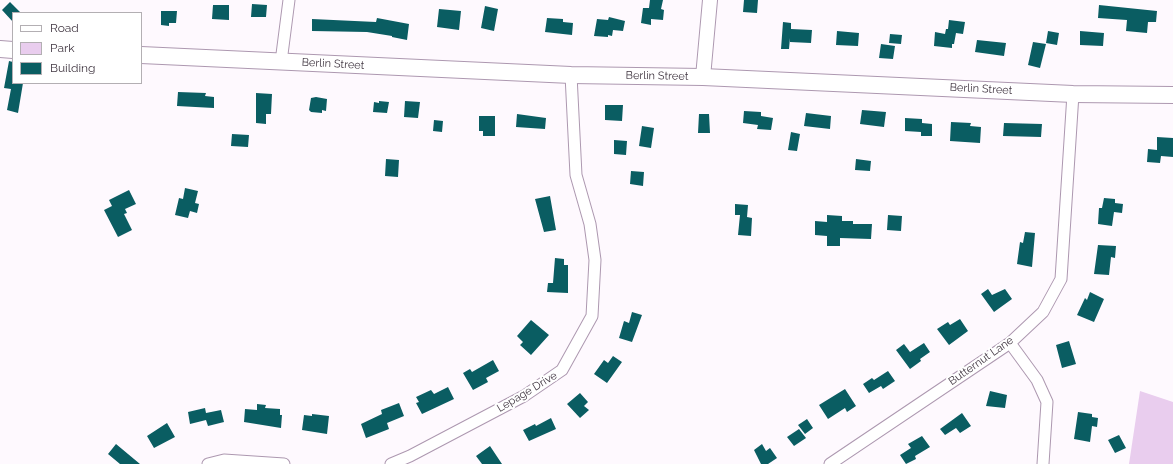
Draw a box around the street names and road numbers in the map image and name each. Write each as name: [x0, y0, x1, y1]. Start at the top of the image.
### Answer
street label: Berlin Street: [301, 56, 365, 72]
street label: Berlin Street: [626, 69, 688, 83]
street label: Berlin Street: [949, 81, 1013, 97]
street label: Butternut Lane: [946, 334, 1016, 388]
street label: Lepage Drive: [495, 369, 559, 415]

